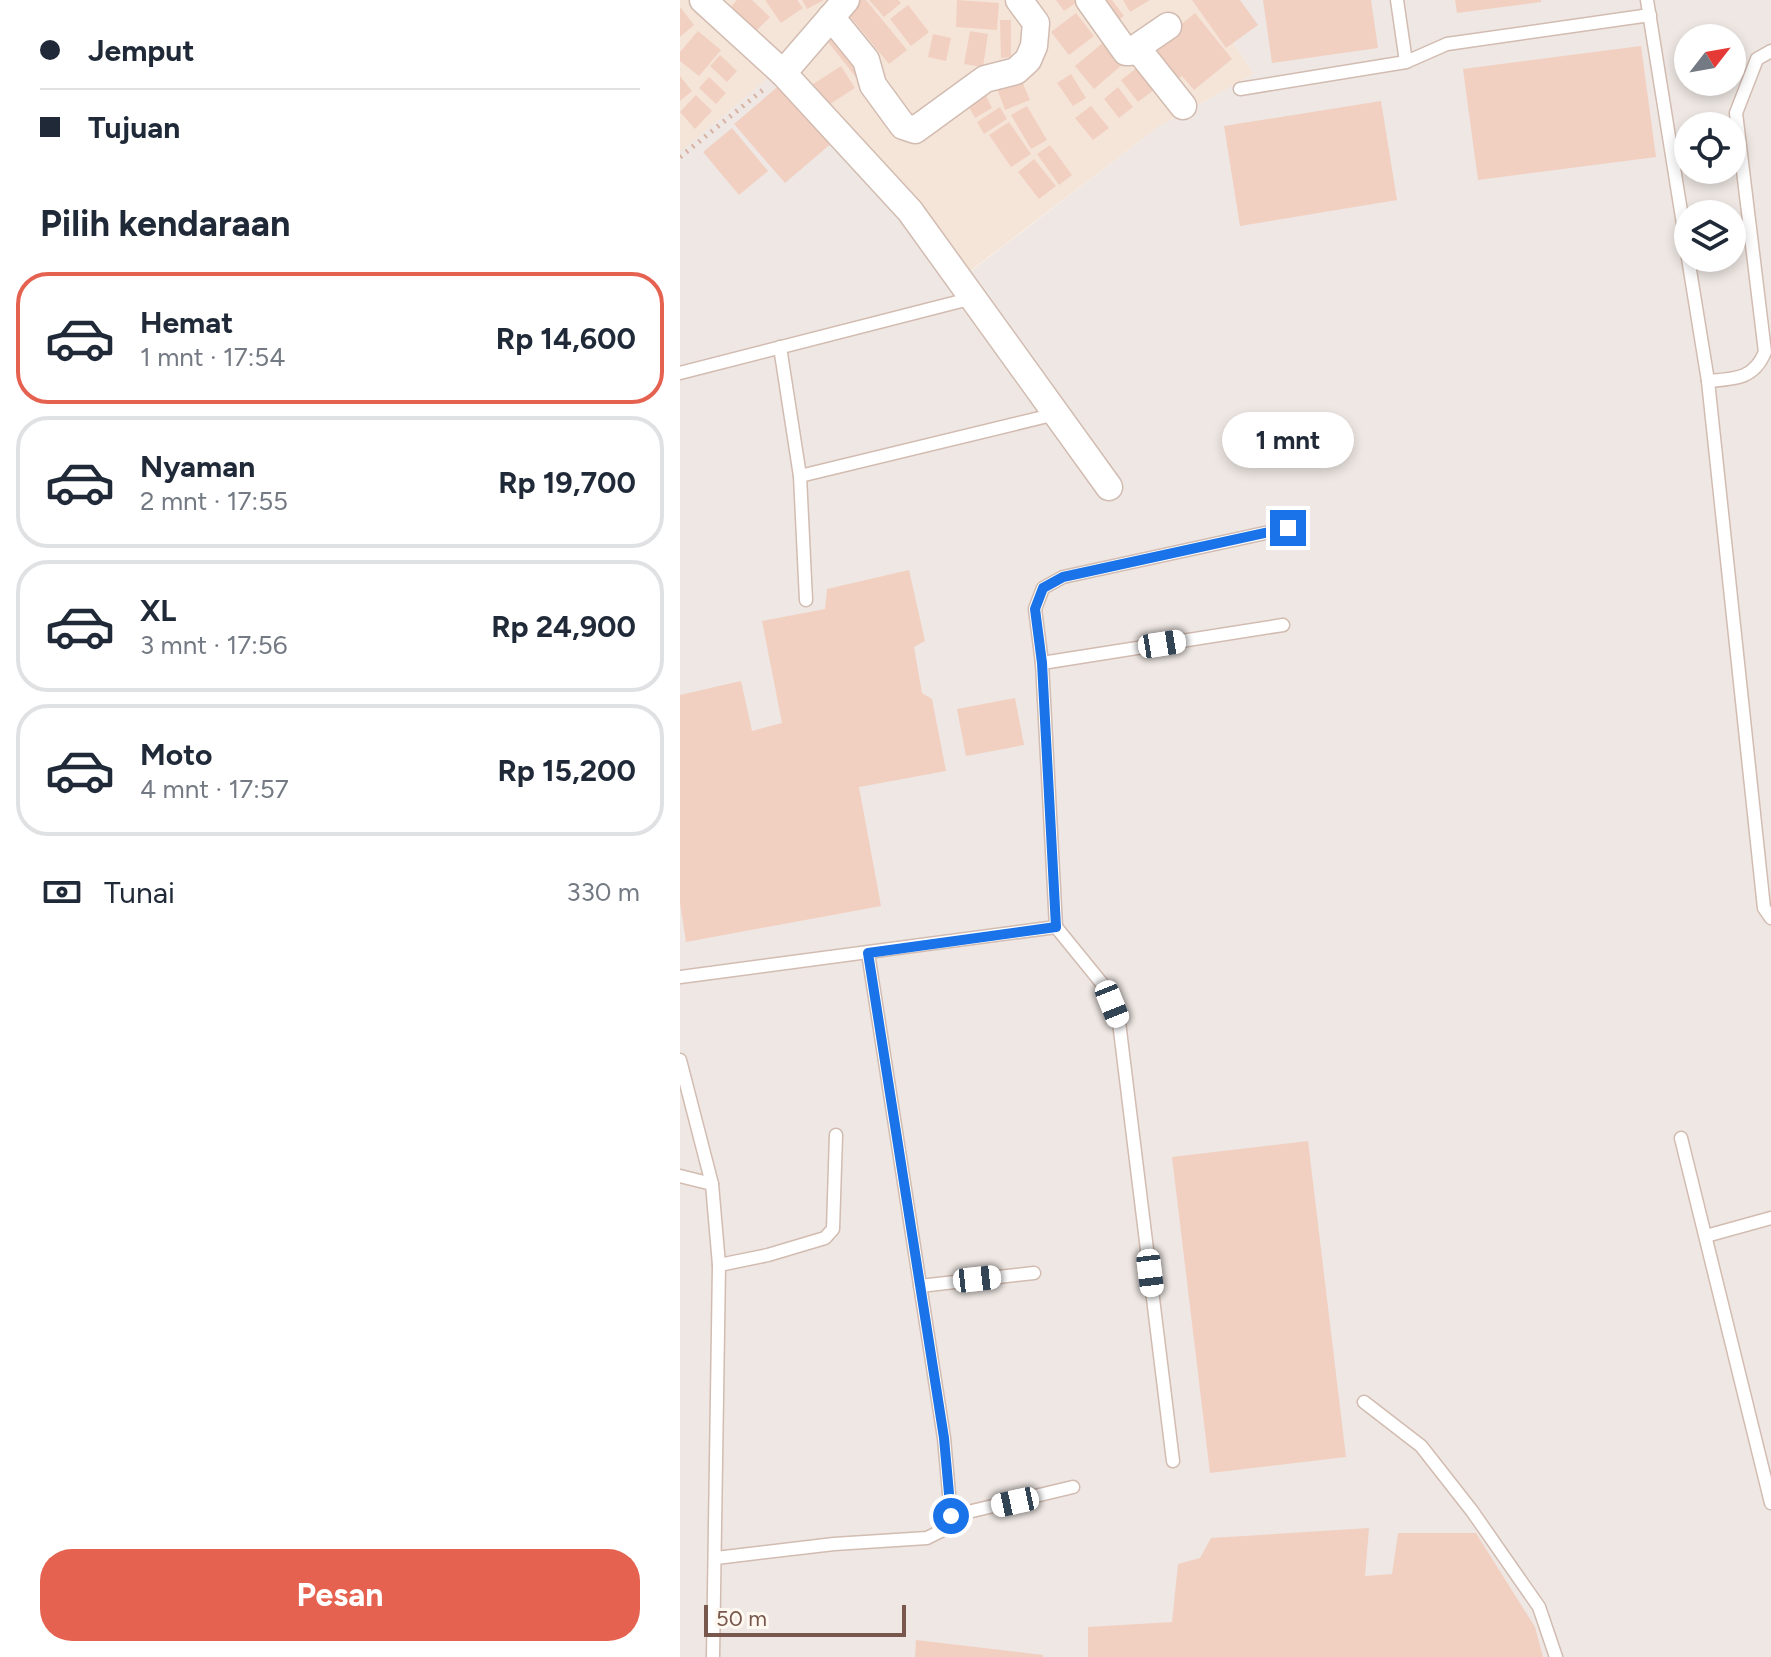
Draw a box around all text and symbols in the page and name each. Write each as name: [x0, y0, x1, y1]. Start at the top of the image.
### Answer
north arrow: [1674, 24, 1746, 96]
map controls: [1674, 24, 1746, 272]
text: Jemput: [88, 32, 194, 69]
text: Tujuan: [88, 109, 180, 146]
button: locate: [1674, 112, 1746, 184]
button: layers: [1674, 200, 1746, 272]
text: Pilih kendaraan: [40, 202, 290, 245]
icon: car: [44, 302, 116, 374]
text: Hemat: [140, 304, 233, 341]
text: Rp 14,600: [496, 320, 636, 357]
text: 1 mnt · 17:54: [140, 341, 285, 373]
callout: 1 mnt: [1222, 412, 1354, 468]
text: 1 mnt: [1255, 424, 1321, 456]
icon: car: [44, 446, 116, 518]
text: Nyaman: [140, 448, 255, 485]
text: Rp 19,700: [498, 464, 636, 501]
text: 2 mnt · 17:55: [140, 485, 288, 517]
route end: [1270, 510, 1306, 546]
icon: car: [44, 590, 116, 662]
text: XL: [140, 592, 176, 629]
text: Rp 24,900: [491, 608, 636, 645]
car: [1136, 628, 1188, 660]
text: 3 mnt · 17:56: [140, 629, 287, 661]
icon: car: [44, 734, 116, 806]
text: Moto: [140, 736, 212, 773]
text: Rp 15,200: [497, 752, 636, 789]
text: 4 mnt · 17:57: [140, 773, 289, 805]
icon: cash: [40, 870, 84, 914]
text: Tunai: [104, 874, 175, 911]
text: 330 m: [566, 876, 640, 908]
car: [1092, 977, 1132, 1031]
car: [1135, 1248, 1165, 1298]
car: [952, 1265, 1002, 1293]
car: [989, 1485, 1041, 1519]
route start: [933, 1498, 969, 1534]
button: Pesan: [40, 1549, 640, 1641]
scale bar: [704, 1601, 906, 1637]
text: 50 m: [716, 1605, 767, 1632]

